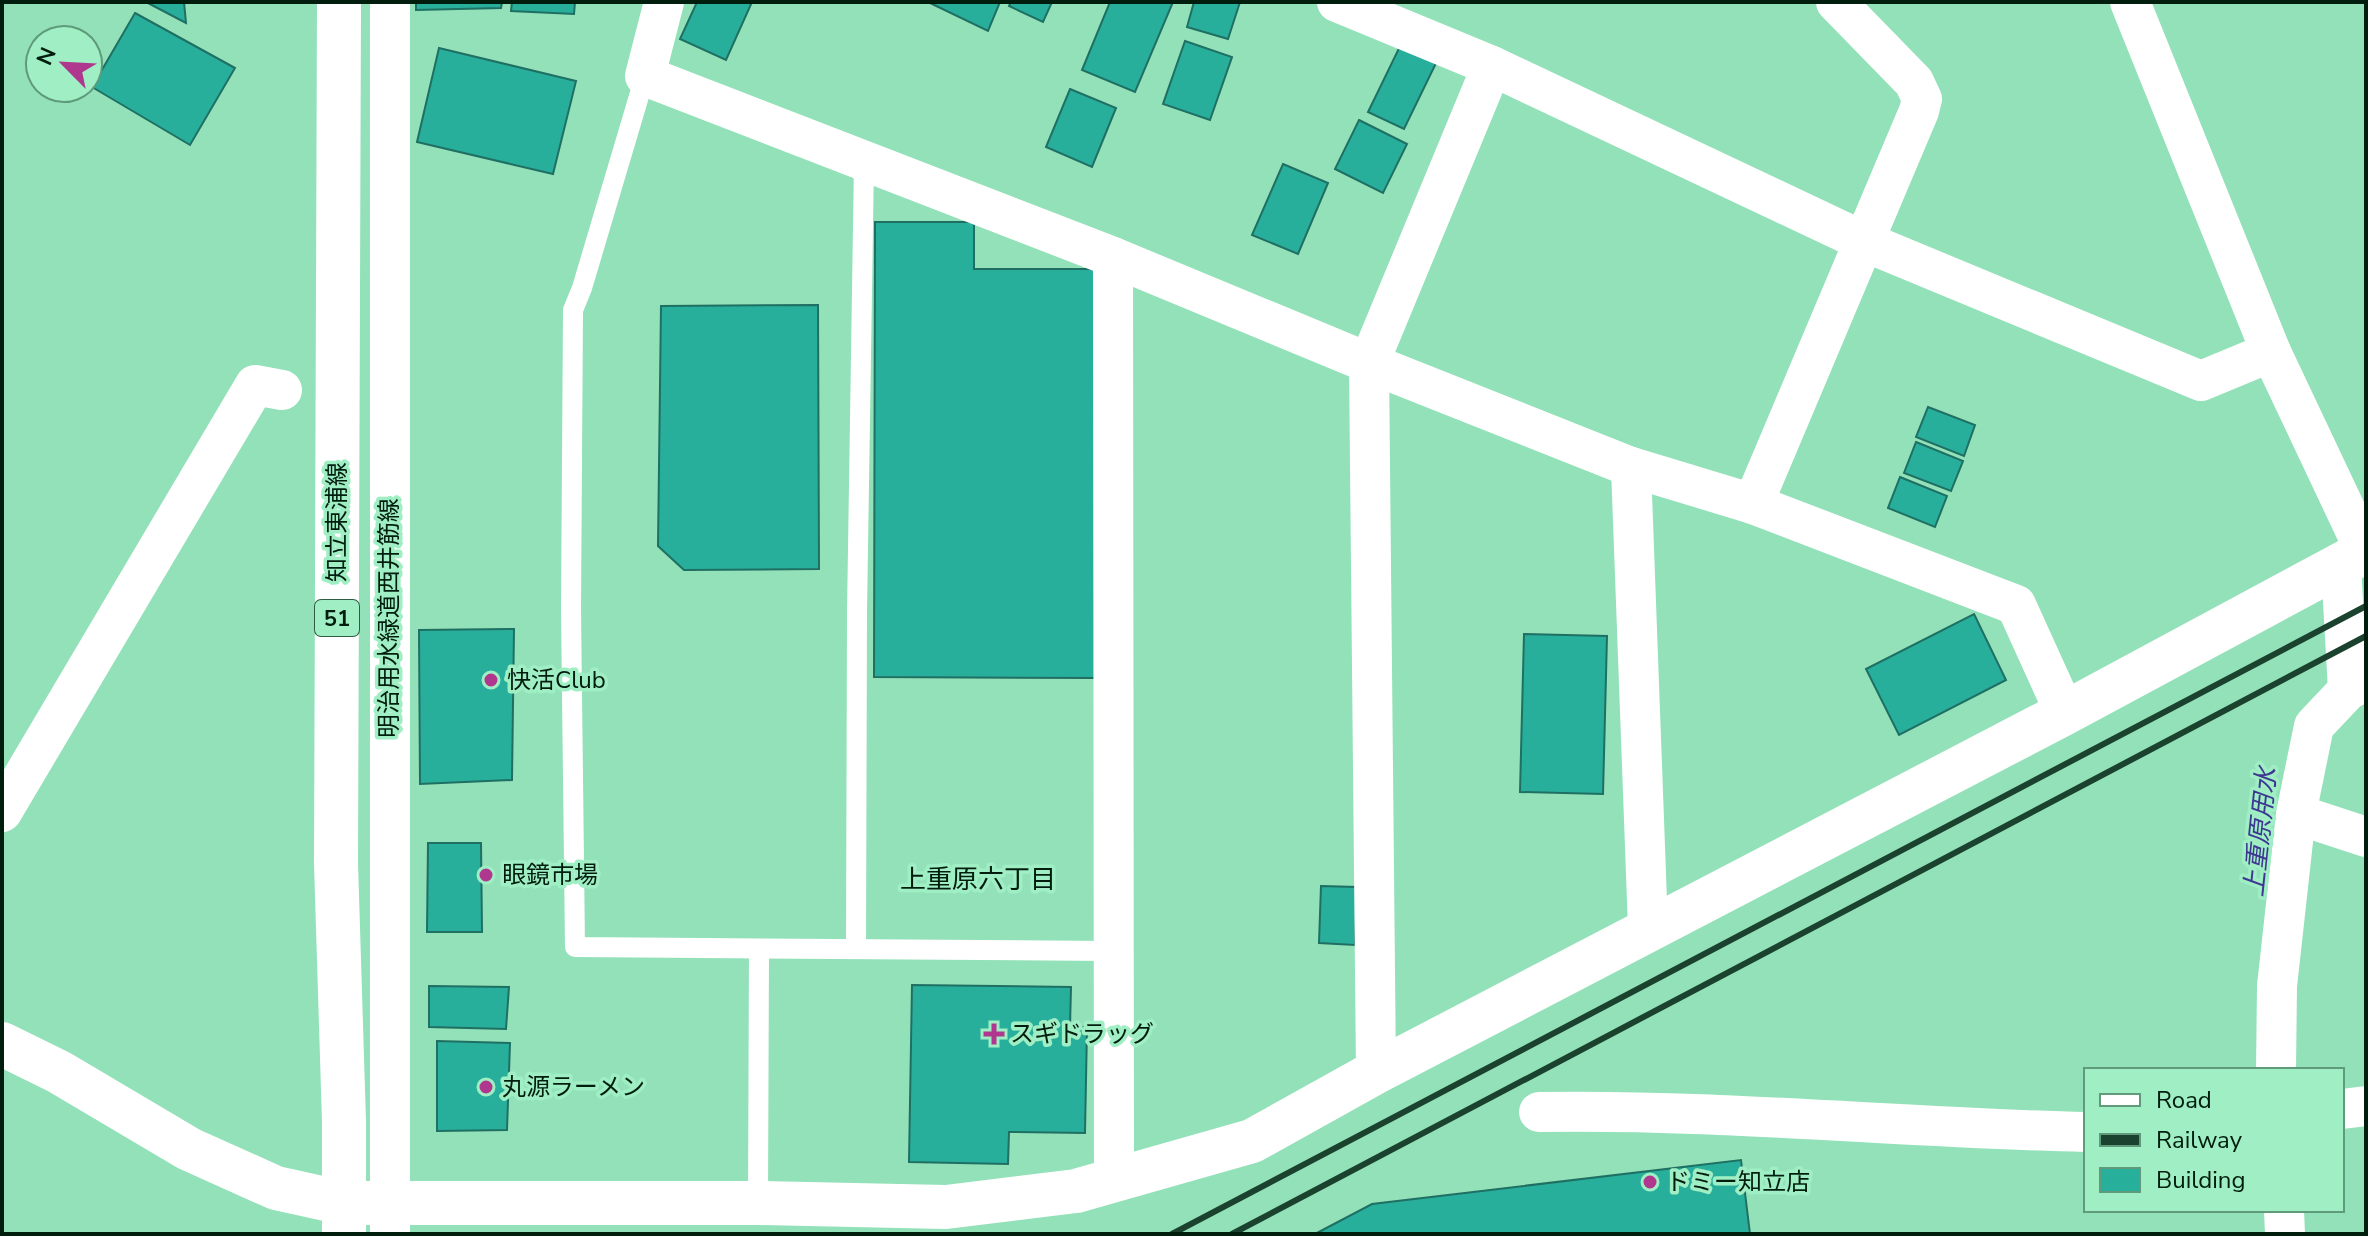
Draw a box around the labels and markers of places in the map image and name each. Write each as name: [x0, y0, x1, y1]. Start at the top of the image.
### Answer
place label: 快活Club: [507, 664, 606, 696]
marker: 快活Club: [482, 671, 500, 689]
place label: 眼鏡市場: [502, 859, 598, 891]
marker: 眼鏡市場: [477, 866, 495, 884]
place label: スギドラッグ: [1010, 1018, 1154, 1050]
marker: スギドラッグ: [985, 1025, 1003, 1043]
place label: 丸源ラーメン: [502, 1071, 645, 1103]
marker: 丸源ラーメン: [477, 1078, 495, 1096]
place label: ドミー知立店: [1666, 1166, 1810, 1198]
marker: ドミー知立店: [1641, 1173, 1659, 1191]

